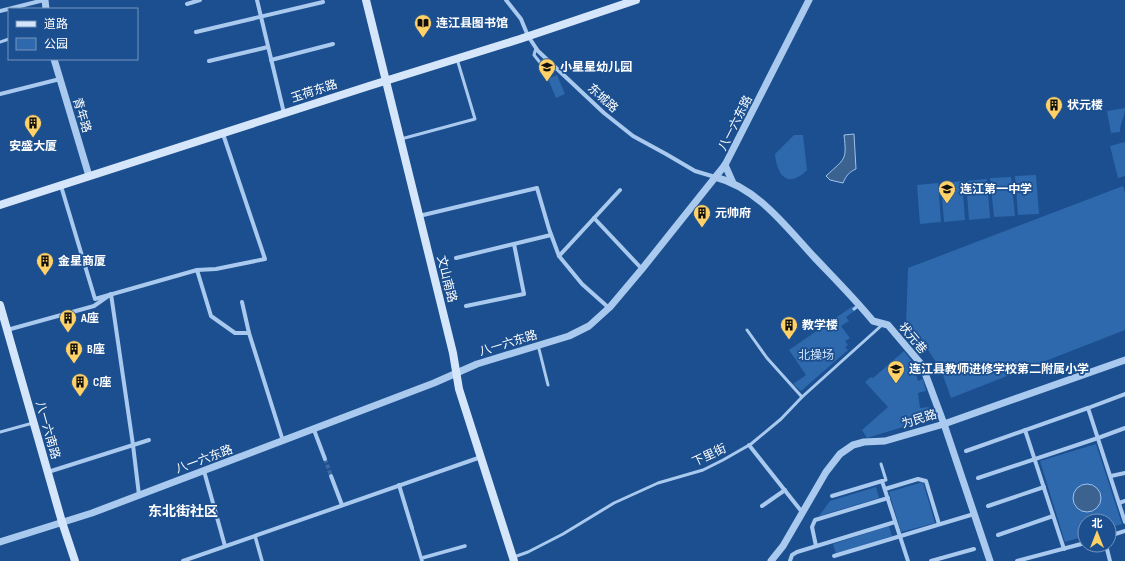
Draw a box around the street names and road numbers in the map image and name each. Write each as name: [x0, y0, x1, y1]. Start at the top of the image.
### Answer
street label: 玉荷东路: [289, 77, 339, 106]
street label: 东城路: [584, 81, 621, 116]
street label: 八一六东路: [715, 93, 756, 153]
street label: 青年路: [69, 96, 94, 135]
street label: 文山南路: [433, 254, 460, 304]
street label: 状元巷: [895, 320, 930, 357]
street label: 八一六东路: [477, 328, 539, 359]
street label: 八一六南路: [32, 399, 63, 461]
street label: 为民路: [900, 407, 939, 432]
street label: 下里街: [690, 441, 729, 470]
street label: 八一六东路: [173, 442, 235, 477]

